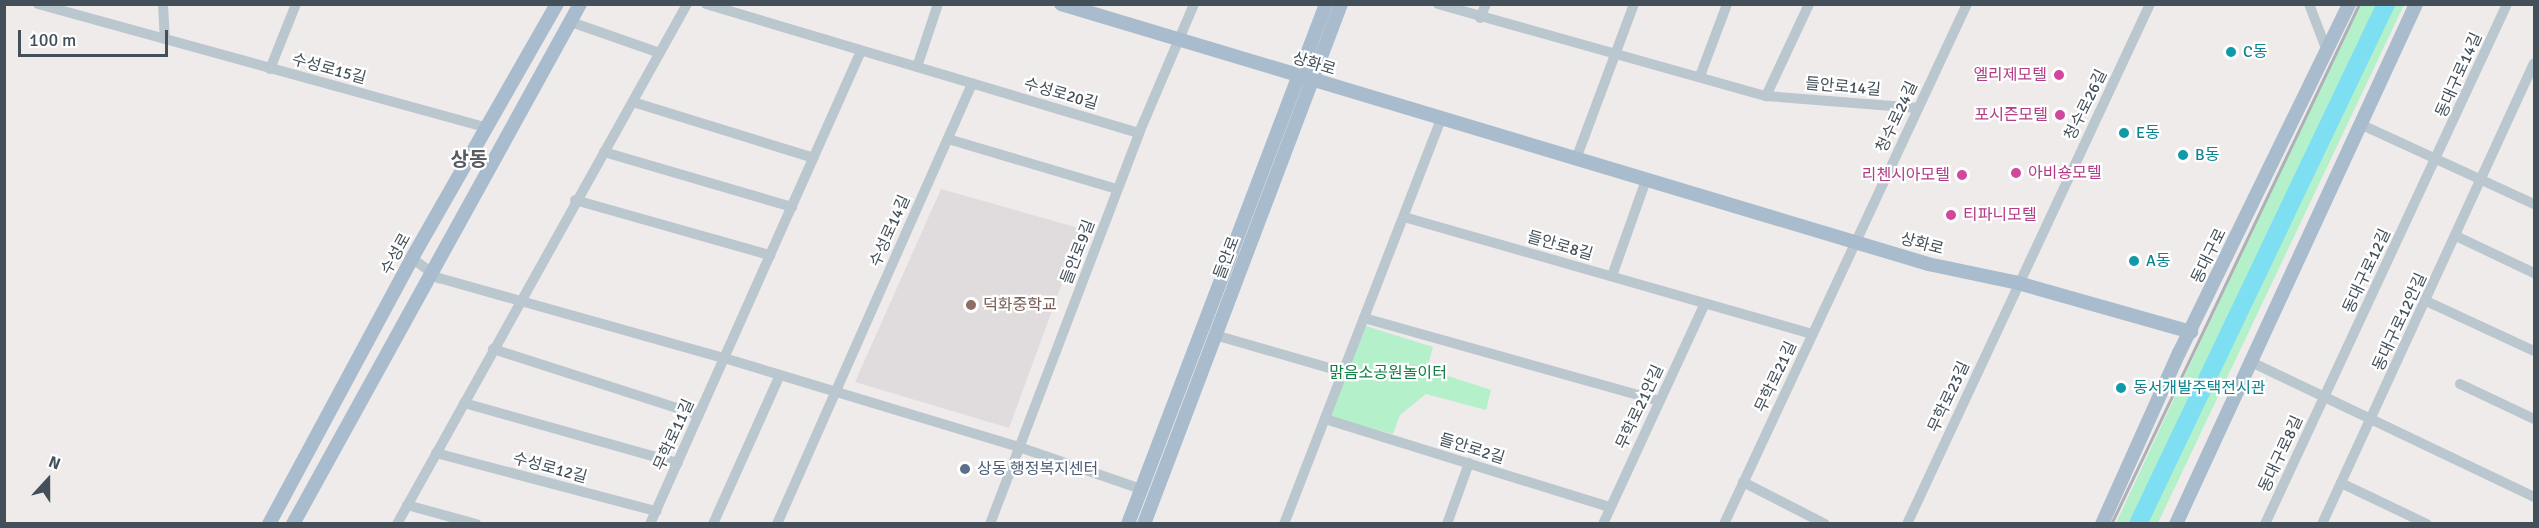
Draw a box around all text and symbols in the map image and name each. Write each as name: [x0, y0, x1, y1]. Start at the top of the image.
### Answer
scale bar: [21, 18, 171, 56]
text: 100 m: [29, 29, 76, 51]
street label: 동대구로14길: [2432, 30, 2486, 120]
place label: C동: [2243, 42, 2267, 62]
marker: C동: [2224, 45, 2238, 59]
street label: 상화로: [1290, 48, 1338, 80]
street label: 수성로15길: [290, 50, 368, 88]
place label: 엘리제모텔: [1973, 65, 2047, 85]
street label: 청수로26길: [2061, 67, 2111, 143]
marker: 엘리제모텔: [2052, 68, 2066, 82]
street label: 수성로20길: [1022, 74, 1100, 114]
street label: 들안로14길: [1804, 74, 1882, 100]
street label: 청수로24길: [1872, 78, 1922, 156]
place label: 포시즌모텔: [1974, 105, 2048, 125]
marker: 포시즌모텔: [2053, 108, 2067, 122]
place label: E동: [2136, 123, 2160, 143]
marker: E동: [2117, 126, 2131, 140]
place label: B동: [2195, 145, 2219, 165]
district label: 상동: [451, 147, 487, 171]
marker: B동: [2176, 148, 2190, 162]
place label: 아비숑모텔: [2028, 163, 2102, 183]
place label: 리첸시아모텔: [1862, 165, 1950, 185]
marker: 아비숑모텔: [2009, 166, 2023, 180]
marker: 리첸시아모텔: [1955, 168, 1969, 182]
street label: 수성로14길: [866, 192, 914, 270]
place label: 티파니모텔: [1963, 205, 2037, 225]
marker: 티파니모텔: [1944, 208, 1958, 222]
street label: 들안로9길: [1057, 217, 1099, 287]
street label: 동대구로: [2187, 225, 2231, 287]
street label: 동대구로12길: [2339, 226, 2395, 316]
street label: 들안로8길: [1525, 227, 1595, 265]
street label: 상화로: [1898, 229, 1946, 259]
street label: 수성로: [377, 230, 415, 278]
street label: 들안로: [1210, 234, 1244, 282]
place label: A동: [2146, 251, 2171, 271]
marker: A동: [2127, 254, 2141, 268]
street label: 동대구로12안길: [2369, 270, 2431, 374]
place label: 덕화중학교: [983, 295, 1057, 315]
marker: 덕화중학교: [964, 298, 978, 312]
street label: 무학로21길: [1751, 338, 1801, 416]
street label: 무학로23길: [1924, 358, 1974, 436]
street label: 무학로21안길: [1612, 362, 1668, 452]
park label: 맑음소공원놀이터: [1329, 363, 1447, 383]
place label: 동서개발주택전시관: [2133, 378, 2265, 398]
marker: 동서개발주택전시관: [2114, 381, 2128, 395]
street label: 무학로11길: [650, 396, 698, 474]
street label: 동대구로8길: [2255, 413, 2307, 495]
street label: 들안로2길: [1437, 430, 1507, 468]
street label: 수성로12길: [511, 449, 589, 487]
north arrow: [18, 450, 78, 510]
text: N: [46, 452, 63, 475]
place label: 상동 행정복지센터: [977, 459, 1098, 479]
marker: 상동 행정복지센터: [958, 462, 972, 476]

